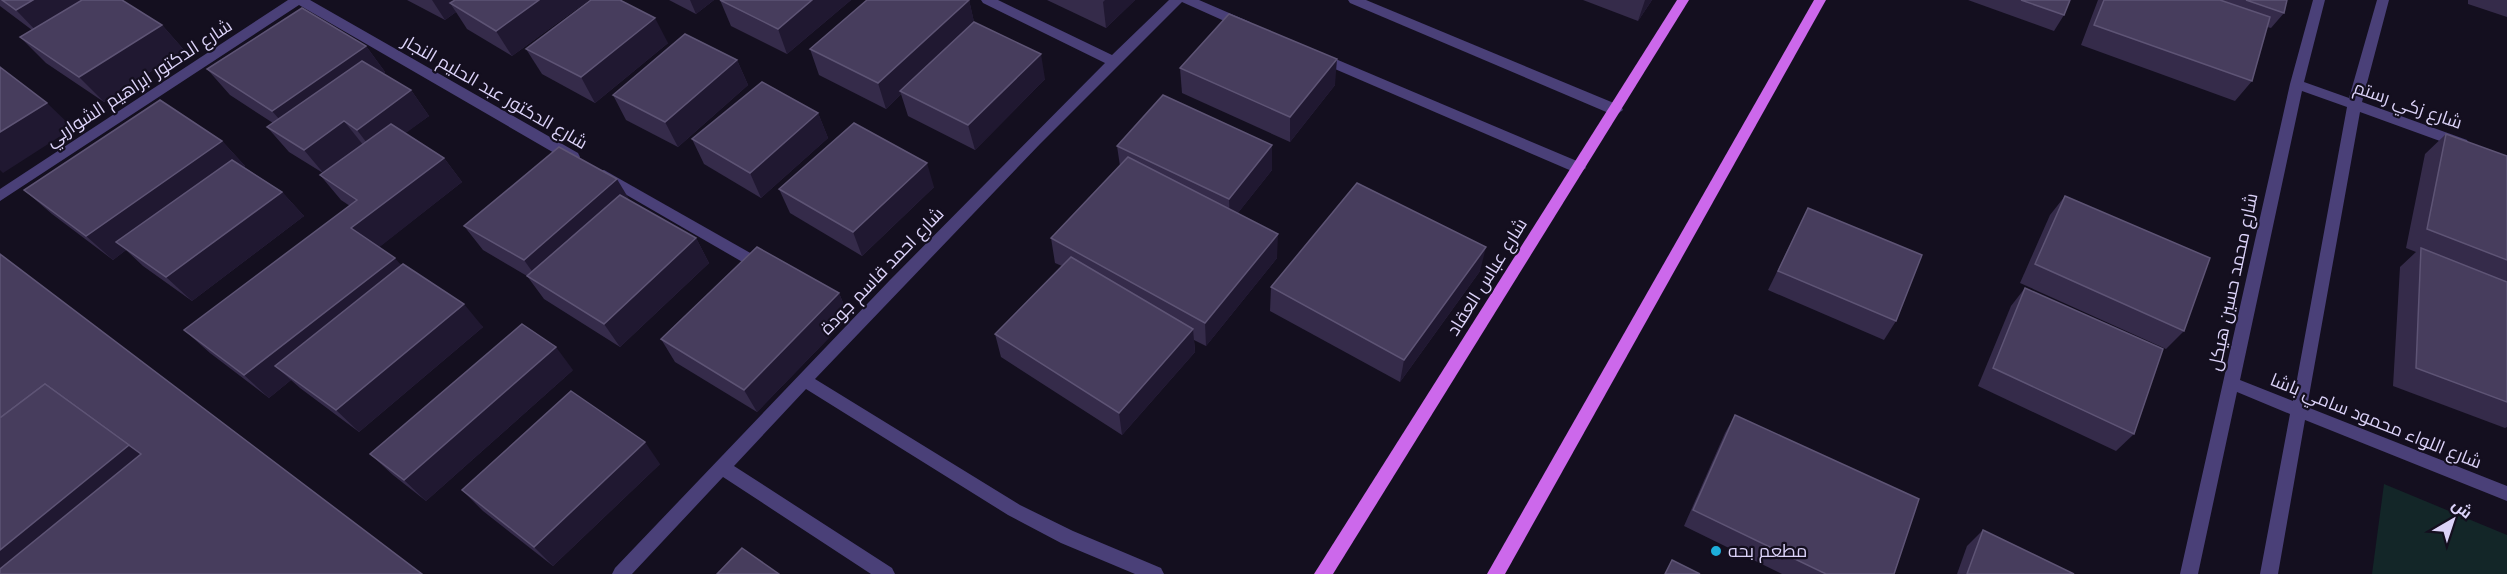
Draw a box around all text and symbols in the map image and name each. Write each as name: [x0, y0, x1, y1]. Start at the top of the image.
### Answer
street label: شارع الدكتور ابراهيم الشواربي: [41, 13, 238, 154]
street label: شارع الدكتور عبد الحليم النجار: [397, 28, 592, 155]
street label: شارع زكي رستم: [2350, 74, 2466, 137]
street label: شارع محمد حسين هيكل: [2201, 191, 2264, 373]
street label: شارع احمد قاسم جودة: [814, 201, 949, 340]
street label: شارع عباس العقاد: [1440, 213, 1533, 340]
street label: شارع اللواء محمود سامي باشا: [2266, 367, 2486, 476]
north arrow: [2423, 490, 2483, 550]
text: ش: [2447, 493, 2477, 524]
place label: مطعم بحه: [1728, 538, 1807, 563]
marker: مطعم بحه: [1709, 544, 1723, 558]

